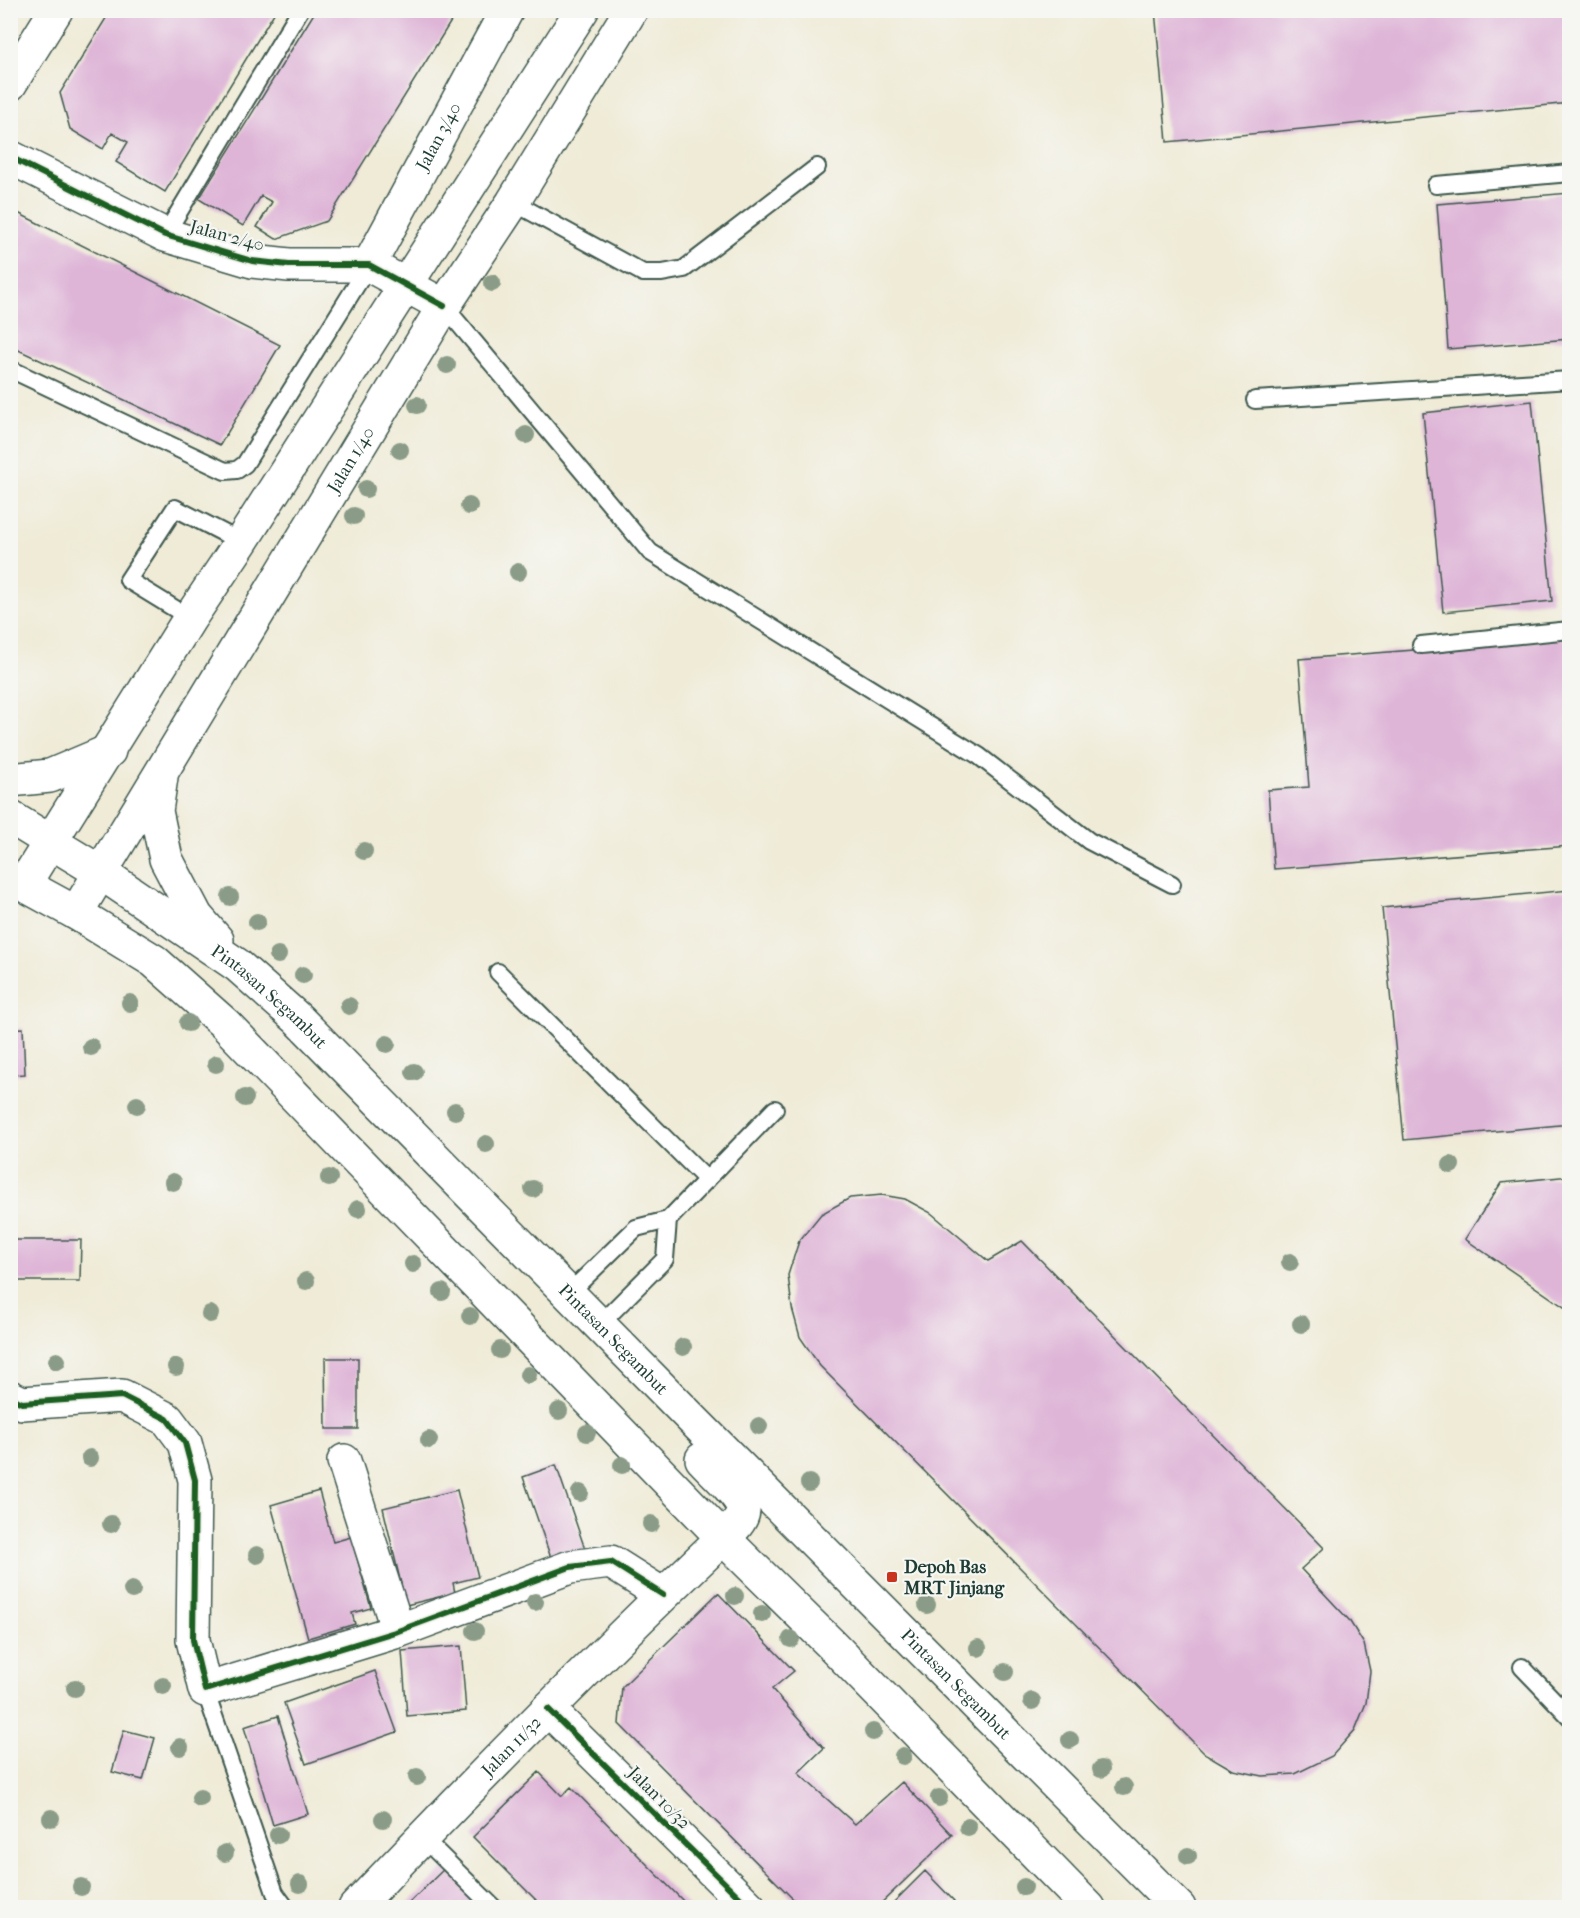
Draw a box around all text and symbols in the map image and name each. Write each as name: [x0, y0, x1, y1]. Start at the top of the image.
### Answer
street label: Jalan 3/40: [411, 99, 465, 176]
street label: Jalan 2/40: [186, 215, 266, 256]
street label: Jalan 1/40: [322, 423, 379, 498]
street label: Pintasan Segambut: [207, 940, 332, 1053]
street label: Pintasan Segambut: [554, 1279, 673, 1400]
place label: Depoh Bas MRT Jinjang: [903, 1557, 1006, 1599]
marker: Depoh Bas MRT Jinjang: [885, 1570, 899, 1584]
street label: Pintasan Segambut: [896, 1624, 1016, 1744]
street label: Jalan 11/32: [476, 1712, 546, 1782]
street label: Jalan 10/32: [622, 1761, 695, 1834]

